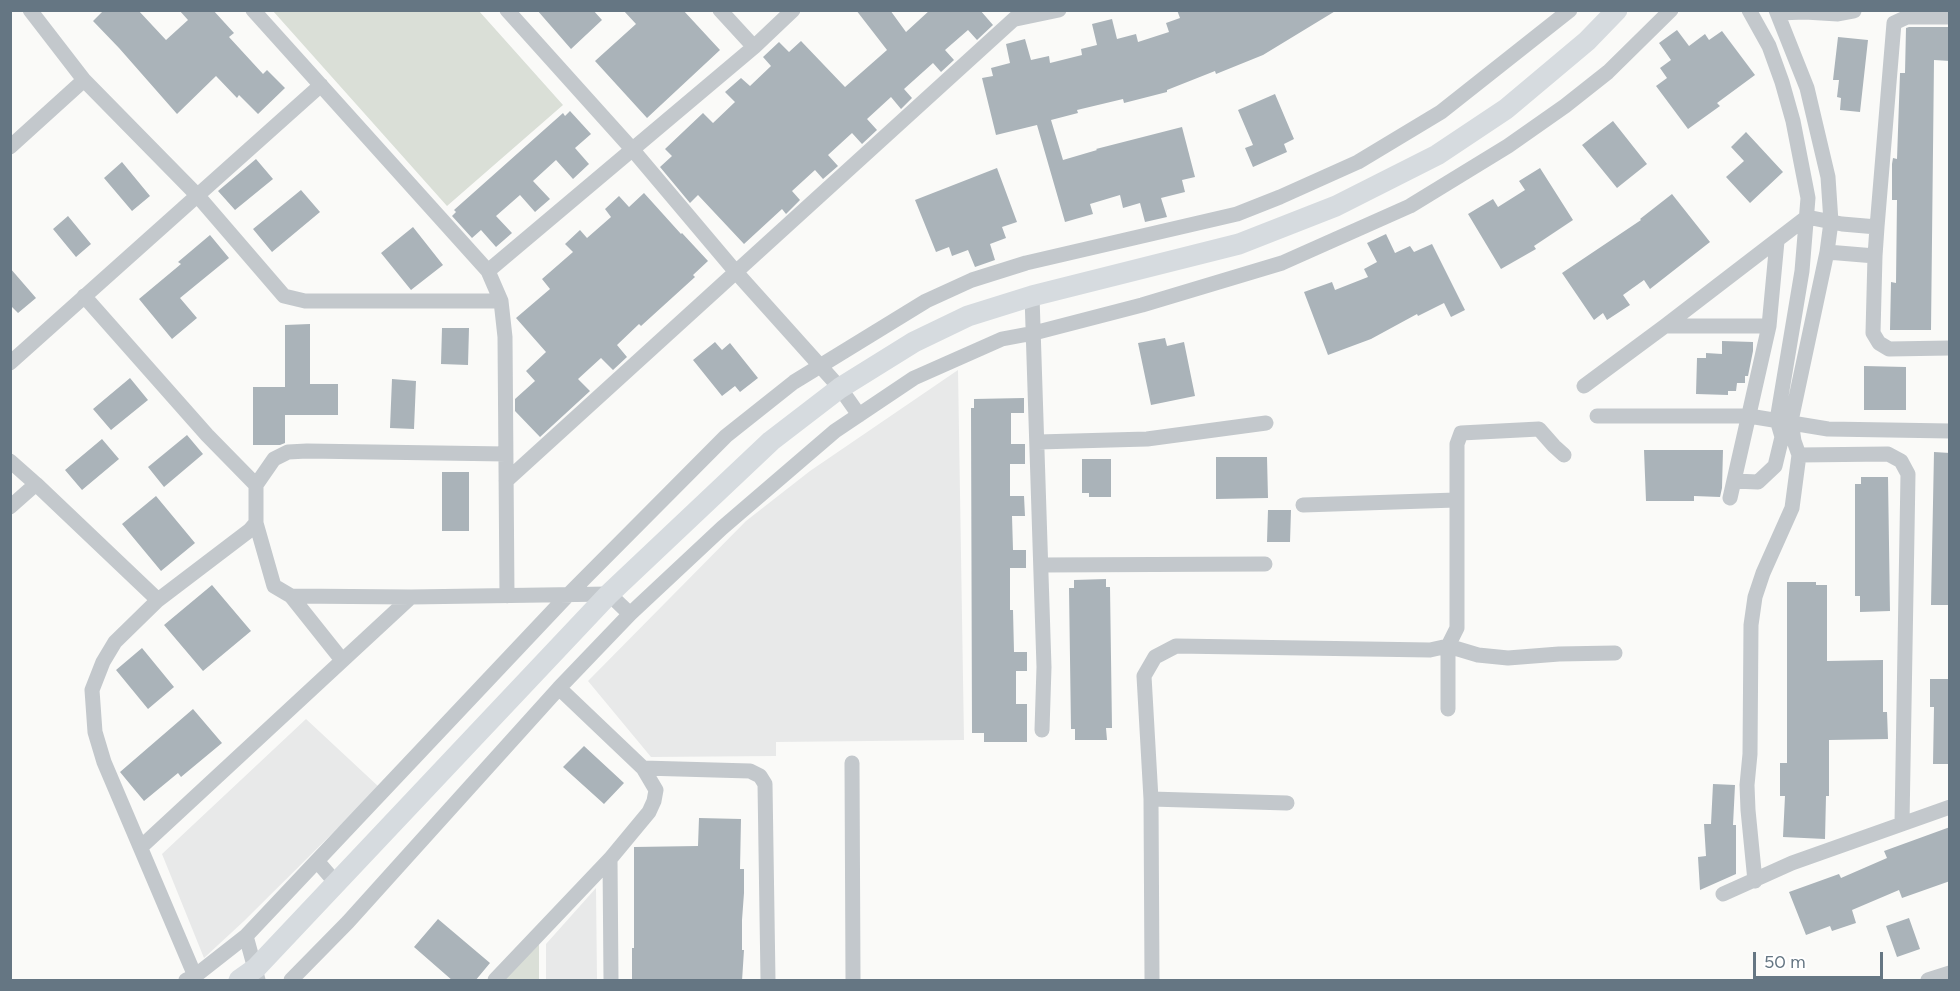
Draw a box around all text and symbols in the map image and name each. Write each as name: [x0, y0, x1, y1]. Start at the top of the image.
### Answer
scale bar: [1756, 940, 1886, 978]
text: 50 m: [1764, 951, 1806, 973]

